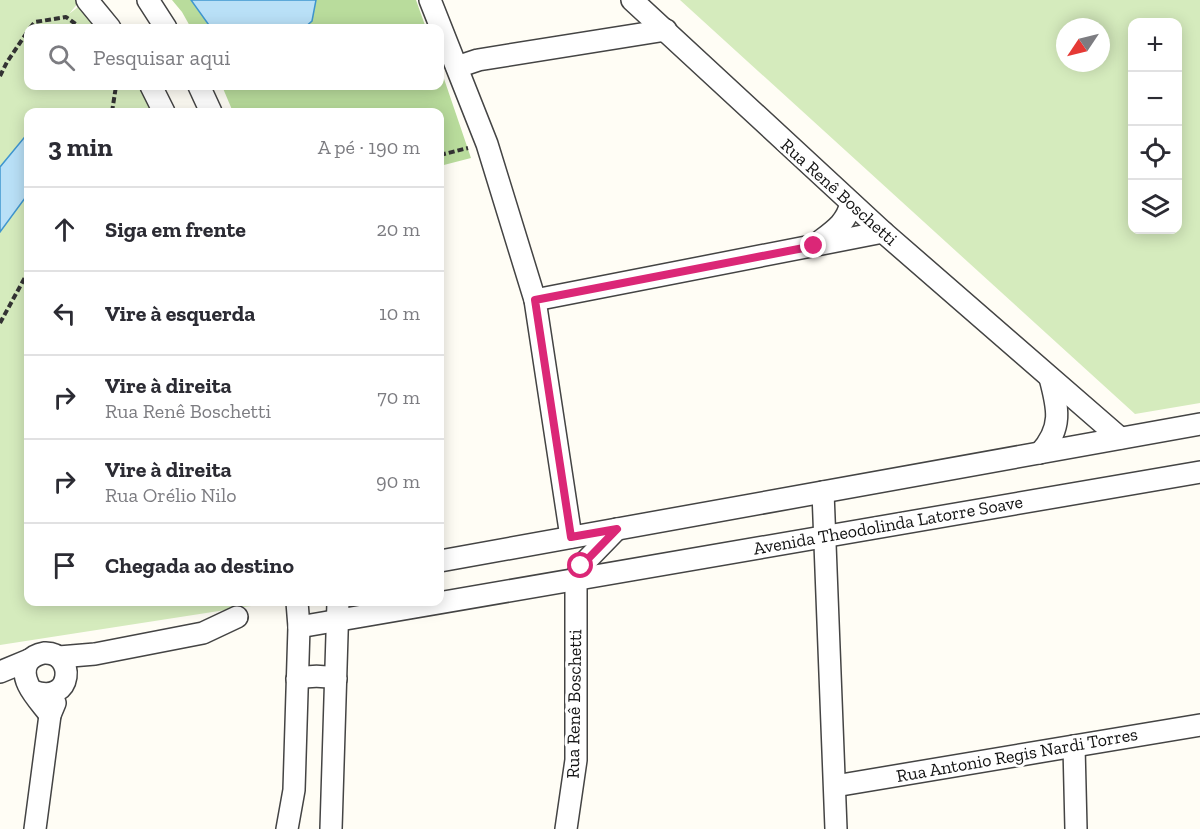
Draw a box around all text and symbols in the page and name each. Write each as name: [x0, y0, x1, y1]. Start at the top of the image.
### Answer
north arrow: [1056, 18, 1110, 72]
map controls: [1128, 18, 1182, 234]
button: +: [1128, 18, 1182, 72]
search box: [24, 24, 444, 90]
icon: search: [45, 41, 78, 74]
text: Pesquisar aqui: [93, 44, 230, 71]
button: −: [1128, 72, 1182, 126]
button: locate: [1128, 126, 1182, 180]
text: 3 min: [48, 131, 113, 163]
street label: Rua Renê Boschetti: [776, 134, 902, 250]
text: A pé · 190 m: [318, 135, 420, 159]
button: layers: [1128, 180, 1182, 234]
icon: ahead: [48, 213, 81, 246]
text: Siga em frente: [105, 216, 246, 243]
text: 20 m: [376, 217, 420, 241]
route end: [800, 232, 826, 258]
icon: left: [48, 297, 81, 330]
text: Vire à esquerda: [105, 300, 255, 327]
text: 10 m: [379, 301, 420, 325]
text: Vire à direita: [105, 372, 232, 399]
icon: right: [48, 381, 81, 414]
text: 70 m: [377, 385, 420, 409]
text: Rua Renê Boschetti: [105, 399, 271, 423]
text: Vire à direita: [105, 456, 232, 483]
icon: right: [48, 465, 81, 498]
text: 90 m: [376, 469, 420, 493]
text: Rua Orélio Nilo: [105, 483, 236, 507]
street label: Avenida Theodolinda Latorre Soave: [752, 490, 1024, 560]
icon: arrive: [48, 549, 81, 582]
text: Chegada ao destino: [105, 552, 294, 579]
route start: [567, 552, 593, 578]
street label: Rua Renê Boschetti: [562, 629, 586, 779]
street label: Rua Antonio Regis Nardi Torres: [895, 723, 1140, 787]

